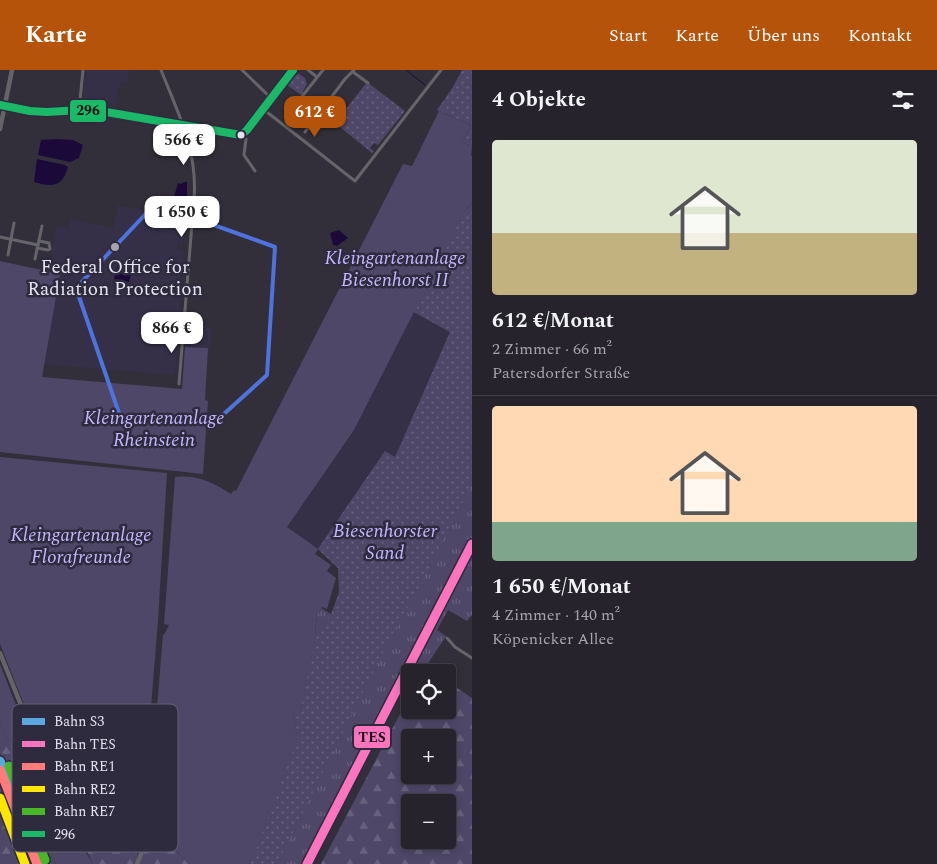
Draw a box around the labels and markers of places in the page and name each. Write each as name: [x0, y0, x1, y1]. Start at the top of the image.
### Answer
pin: 612 €: [280, 96, 350, 138]
pin: 566 €: [149, 124, 219, 166]
unlabelled marker: [236, 130, 246, 140]
pin: 1 650 €: [136, 196, 228, 238]
marker: Federal Office for Radiation Protection: [109, 241, 121, 253]
place label: Federal Office for Radiation Protection: [27, 253, 203, 304]
pin: 866 €: [137, 312, 207, 354]

